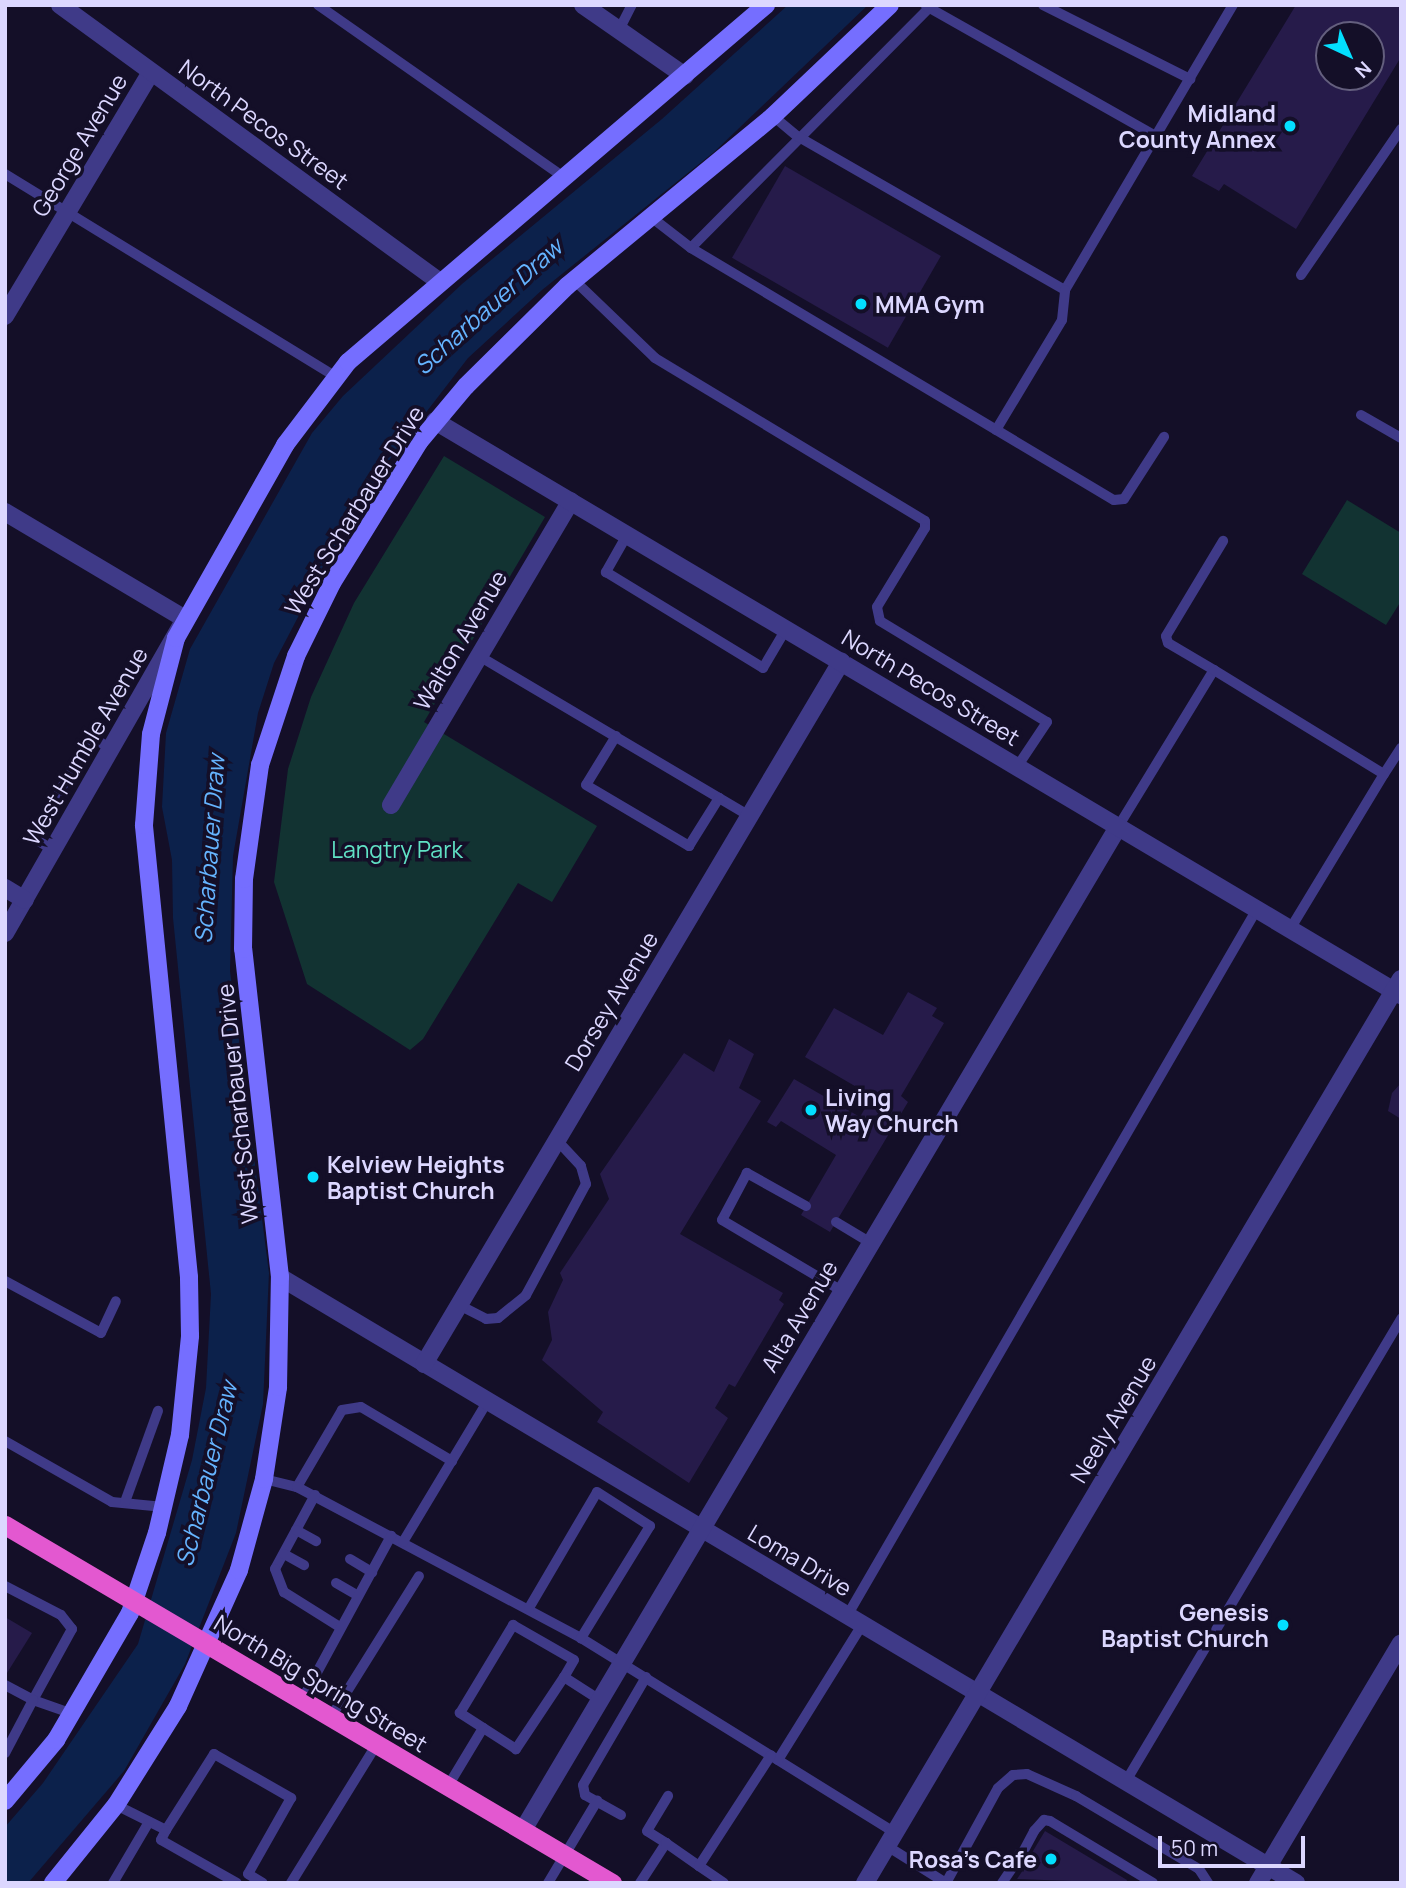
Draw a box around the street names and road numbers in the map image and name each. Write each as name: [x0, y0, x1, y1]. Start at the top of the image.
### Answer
street label: North Pecos Street: [174, 53, 354, 195]
street label: George Avenue: [26, 69, 132, 221]
street label: West Scharbauer Drive: [278, 400, 430, 620]
street label: Walton Avenue: [407, 565, 513, 715]
street label: North Pecos Street: [837, 623, 1025, 751]
street label: West Humble Avenue: [17, 642, 153, 850]
street label: Dorsey Avenue: [559, 926, 663, 1076]
street label: West Scharbauer Drive: [211, 983, 263, 1225]
street label: Alta Avenue: [755, 1255, 843, 1377]
street label: Neely Avenue: [1064, 1350, 1162, 1488]
street label: Loma Drive: [743, 1518, 857, 1602]
street label: North Big Spring Street: [209, 1608, 433, 1758]

